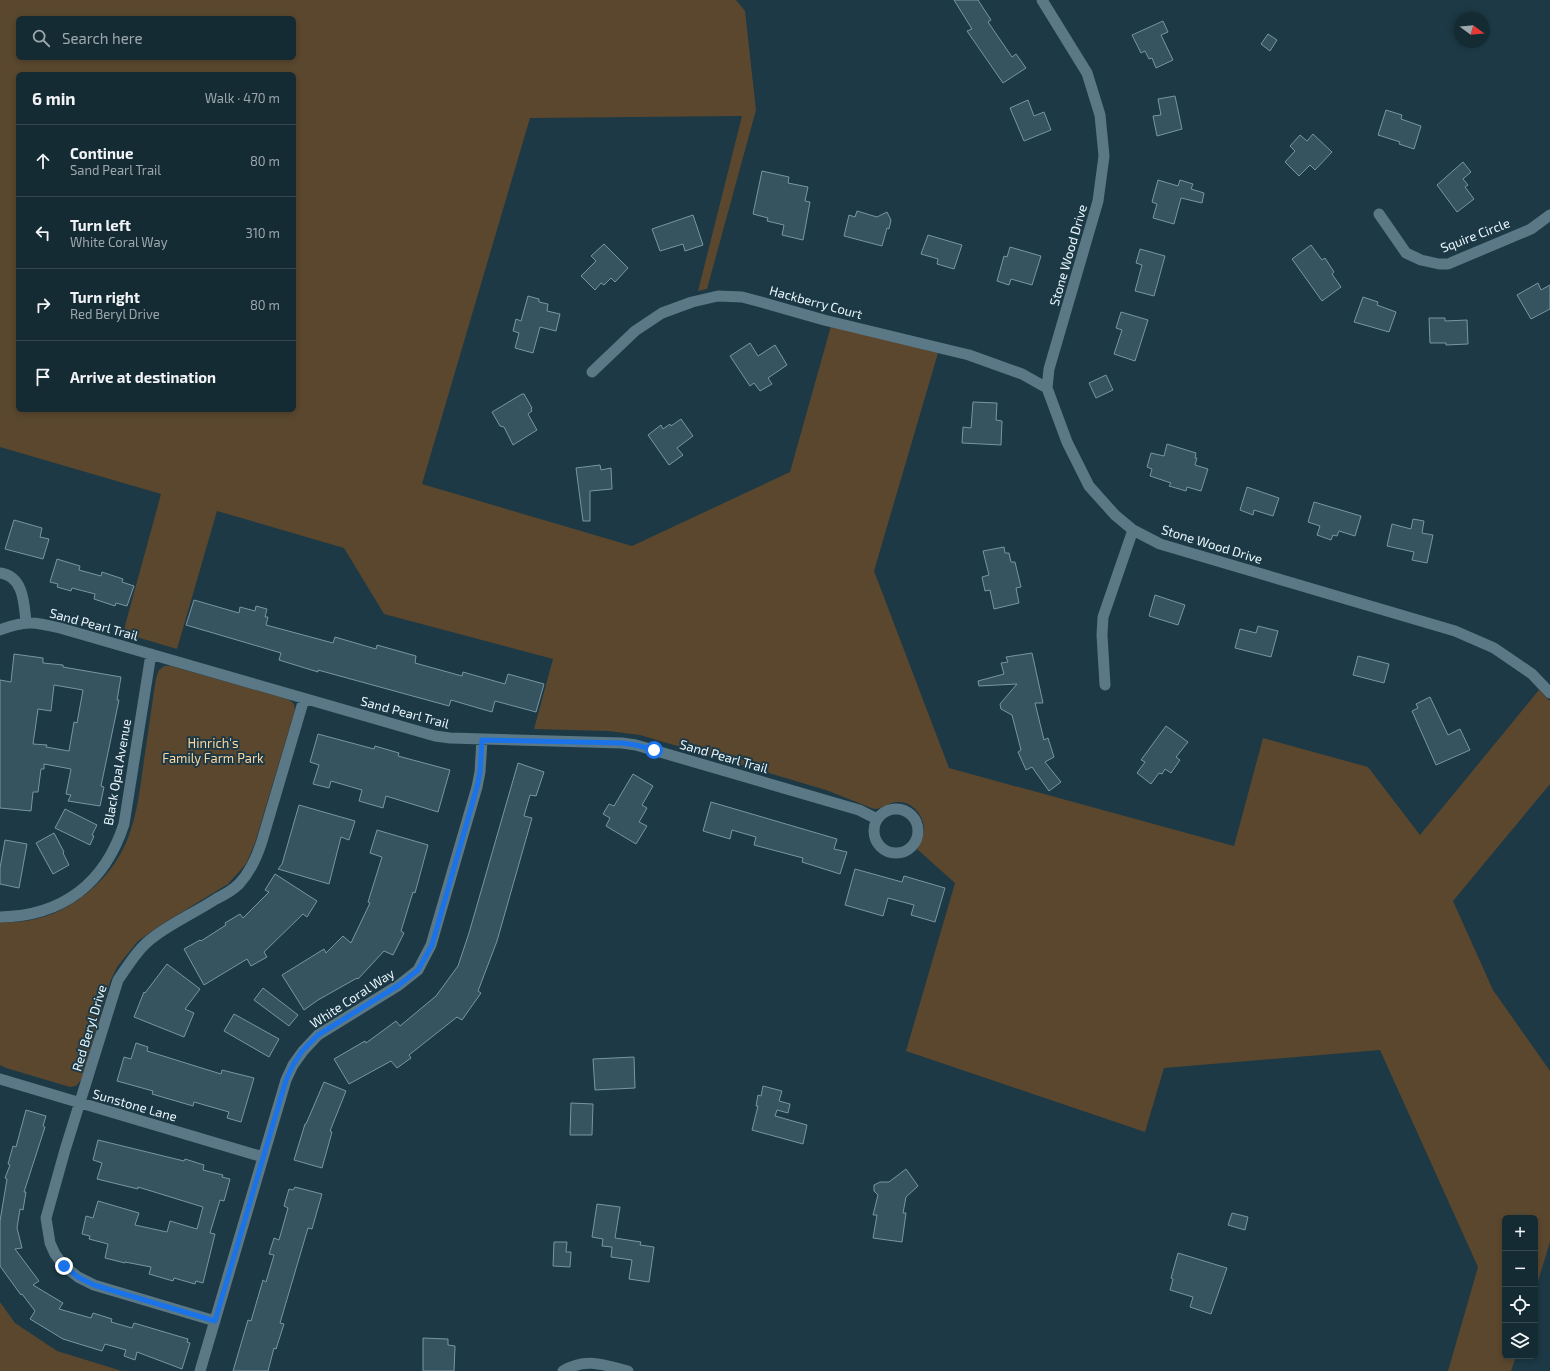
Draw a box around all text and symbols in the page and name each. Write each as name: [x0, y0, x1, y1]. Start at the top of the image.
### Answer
north arrow: [1454, 12, 1490, 48]
search box: [16, 16, 296, 60]
icon: search: [30, 27, 52, 49]
text: Search here: [62, 29, 143, 47]
text: 6 min: [32, 88, 76, 108]
text: Walk · 470 m: [205, 90, 280, 106]
text: Continue: [70, 144, 133, 162]
icon: ahead: [32, 150, 54, 172]
text: 80 m: [250, 153, 280, 169]
text: Sand Pearl Trail: [70, 162, 161, 178]
street label: Stone Wood Drive: [1046, 202, 1090, 308]
street label: Squire Circle: [1438, 214, 1512, 256]
text: Turn left: [70, 216, 131, 234]
icon: left: [32, 222, 54, 244]
text: 310 m: [245, 225, 280, 241]
text: White Coral Way: [70, 234, 168, 250]
street label: Hackberry Court: [768, 282, 864, 322]
text: Turn right: [70, 288, 140, 306]
icon: right: [32, 294, 54, 316]
text: 80 m: [250, 297, 280, 313]
text: Red Beryl Drive: [70, 306, 160, 322]
icon: arrive: [32, 366, 54, 388]
text: Arrive at destination: [70, 368, 216, 386]
street label: Stone Wood Drive: [1160, 521, 1265, 567]
street label: Sand Pearl Trail: [48, 604, 140, 644]
street label: Sand Pearl Trail: [359, 692, 451, 732]
street label: Black Opal Avenue: [100, 717, 134, 826]
park label: Hinrich's Family Farm Park: [162, 735, 264, 766]
street label: Sand Pearl Trail: [678, 736, 770, 776]
route start: [645, 741, 663, 759]
street label: White Coral Way: [307, 965, 397, 1031]
street label: Red Beryl Drive: [68, 983, 110, 1073]
street label: Sunstone Lane: [91, 1085, 179, 1125]
map controls: [1502, 1215, 1538, 1359]
button: +: [1502, 1215, 1538, 1251]
button: −: [1502, 1251, 1538, 1287]
route end: [55, 1257, 73, 1275]
button: locate: [1502, 1287, 1538, 1323]
button: layers: [1502, 1323, 1538, 1359]

